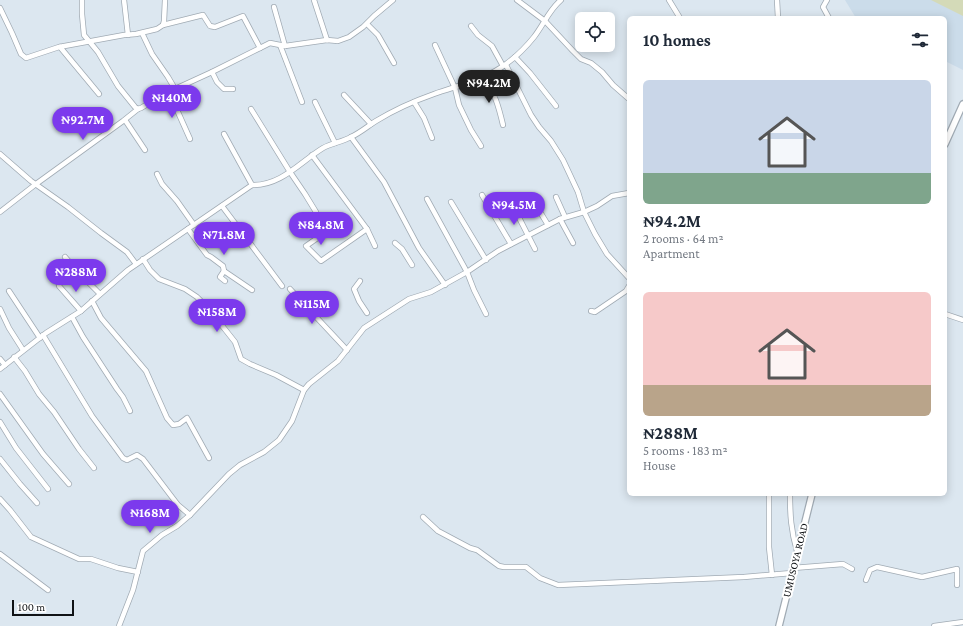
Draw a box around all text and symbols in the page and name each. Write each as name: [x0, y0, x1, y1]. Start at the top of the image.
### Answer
map controls: [575, 12, 615, 52]
button: locate: [575, 12, 615, 52]
icon: filters: [909, 29, 931, 51]
text: 10 homes: [643, 31, 711, 50]
pin: ₦94.2M: [456, 70, 522, 104]
text: ₦94.2M: [467, 75, 511, 90]
pin: ₦140M: [144, 85, 200, 119]
text: ₦140M: [152, 90, 192, 105]
icon: home: [751, 106, 823, 178]
pin: ₦92.7M: [50, 107, 116, 141]
text: ₦92.7M: [61, 112, 105, 127]
pin: ₦94.5M: [481, 192, 547, 226]
text: ₦94.5M: [492, 197, 536, 212]
pin: ₦84.8M: [288, 212, 354, 246]
text: ₦94.2M: [643, 212, 701, 231]
text: ₦84.8M: [298, 217, 344, 232]
pin: ₦71.8M: [191, 222, 257, 256]
text: ₦71.8M: [203, 227, 245, 242]
text: 2 rooms · 64 m²: [643, 231, 724, 246]
text: Apartment: [643, 246, 700, 261]
pin: ₦288M: [48, 259, 104, 293]
text: ₦288M: [55, 264, 97, 279]
pin: ₦115M: [284, 291, 340, 325]
text: ₦115M: [294, 296, 330, 311]
pin: ₦158M: [189, 299, 245, 333]
text: ₦158M: [198, 304, 236, 319]
icon: home: [751, 318, 823, 390]
text: ₦288M: [643, 424, 698, 443]
text: 5 rooms · 183 m²: [643, 443, 728, 458]
text: House: [643, 458, 676, 473]
pin: ₦168M: [122, 500, 178, 534]
text: ₦168M: [130, 505, 170, 520]
street label: UMUSOYA ROAD: [780, 522, 810, 598]
scale bar: [12, 598, 74, 617]
text: 100 m: [18, 601, 45, 613]

